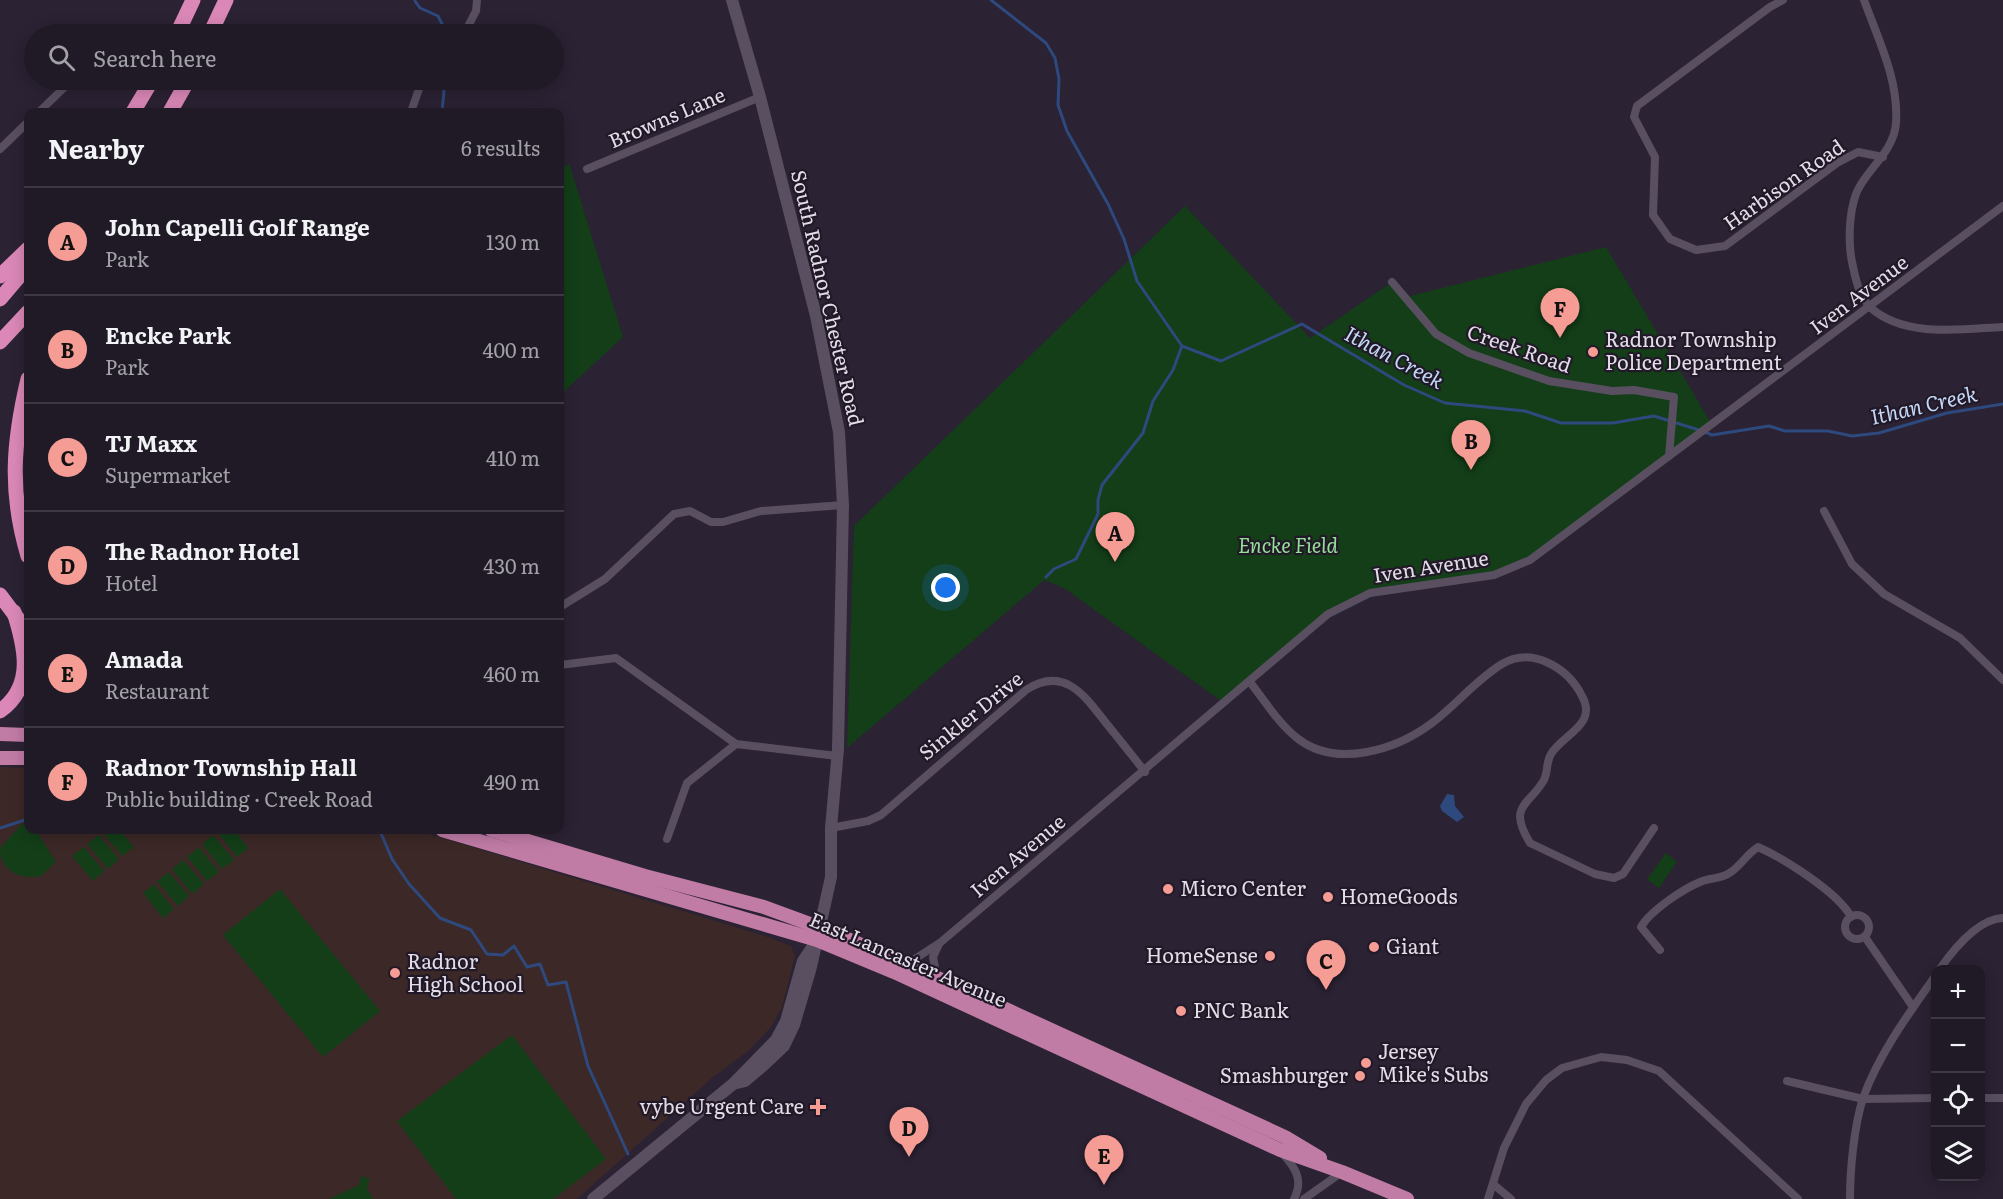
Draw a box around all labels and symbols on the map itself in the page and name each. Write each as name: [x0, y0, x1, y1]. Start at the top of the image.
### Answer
street label: Browns Lane: [603, 78, 729, 154]
street label: Harbison Road: [1716, 130, 1849, 236]
street label: South Radnor Chester Road: [785, 167, 873, 429]
street label: Iven Avenue: [1802, 246, 1913, 340]
pin: F: [1540, 288, 1580, 338]
street label: Creek Road: [1464, 315, 1576, 379]
water label: Ithan Creek: [1340, 317, 1451, 395]
place label: Radnor Township Police Department: [1605, 323, 1782, 376]
marker: Radnor Township Police Department: [1586, 345, 1600, 359]
water label: Ithan Creek: [1867, 376, 1980, 431]
pin: B: [1452, 420, 1490, 470]
pin: A: [1096, 512, 1134, 562]
park label: Encke Field: [1238, 529, 1339, 559]
street label: Iven Avenue: [1371, 541, 1491, 589]
your location: [931, 573, 960, 602]
street label: Sinkler Drive: [911, 663, 1028, 766]
street label: Iven Avenue: [962, 806, 1071, 903]
place label: Micro Center: [1180, 872, 1306, 902]
place label: HomeGoods: [1340, 880, 1458, 910]
marker: Micro Center: [1161, 882, 1175, 896]
marker: HomeGoods: [1321, 890, 1335, 904]
street label: East Lancaster Avenue: [805, 903, 1012, 1013]
place label: Giant: [1386, 930, 1439, 960]
place label: HomeSense: [1146, 939, 1258, 969]
pin: C: [1306, 940, 1346, 990]
marker: Giant: [1367, 940, 1381, 954]
place label: Radnor High School: [407, 945, 524, 998]
marker: HomeSense: [1263, 949, 1277, 963]
marker: Radnor High School: [388, 966, 402, 980]
place label: PNC Bank: [1193, 994, 1290, 1024]
marker: PNC Bank: [1174, 1004, 1188, 1018]
place label: Jersey Mike's Subs: [1378, 1035, 1488, 1088]
marker: Jersey Mike's Subs: [1359, 1056, 1373, 1070]
place label: Smashburger: [1220, 1059, 1349, 1089]
marker: Smashburger: [1353, 1069, 1367, 1083]
place label: vybe Urgent Care: [640, 1090, 804, 1120]
marker: vybe Urgent Care: [809, 1098, 827, 1116]
pin: D: [890, 1108, 928, 1157]
pin: E: [1084, 1136, 1124, 1185]

